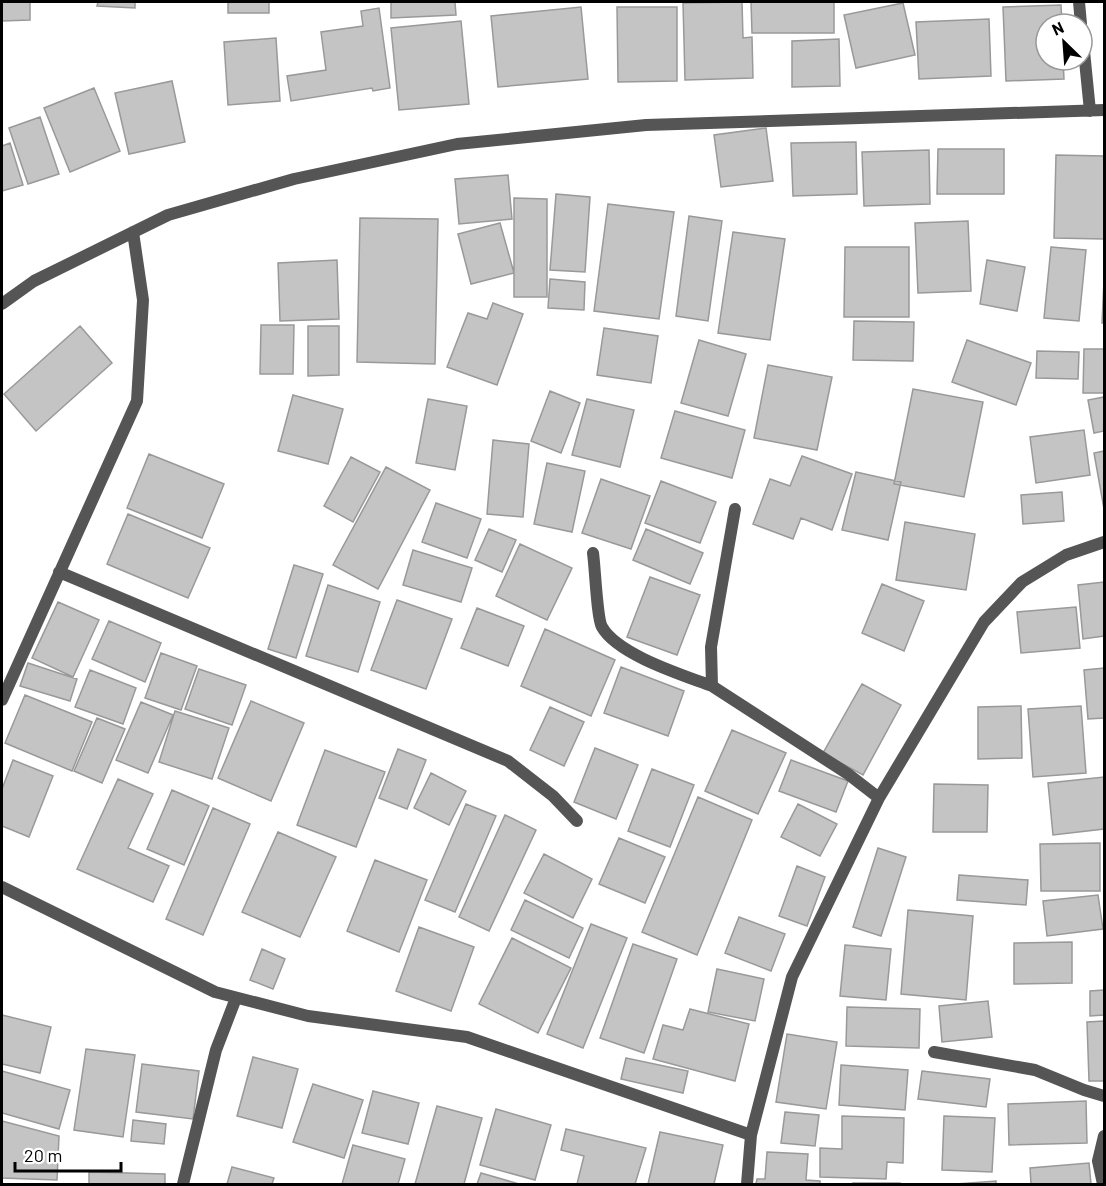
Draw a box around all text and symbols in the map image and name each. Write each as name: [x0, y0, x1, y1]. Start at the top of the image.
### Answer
north arrow: [1034, 12, 1094, 72]
text: N: [1049, 17, 1066, 39]
scale bar: [15, 1135, 122, 1173]
text: 20 m: [24, 1144, 62, 1166]

